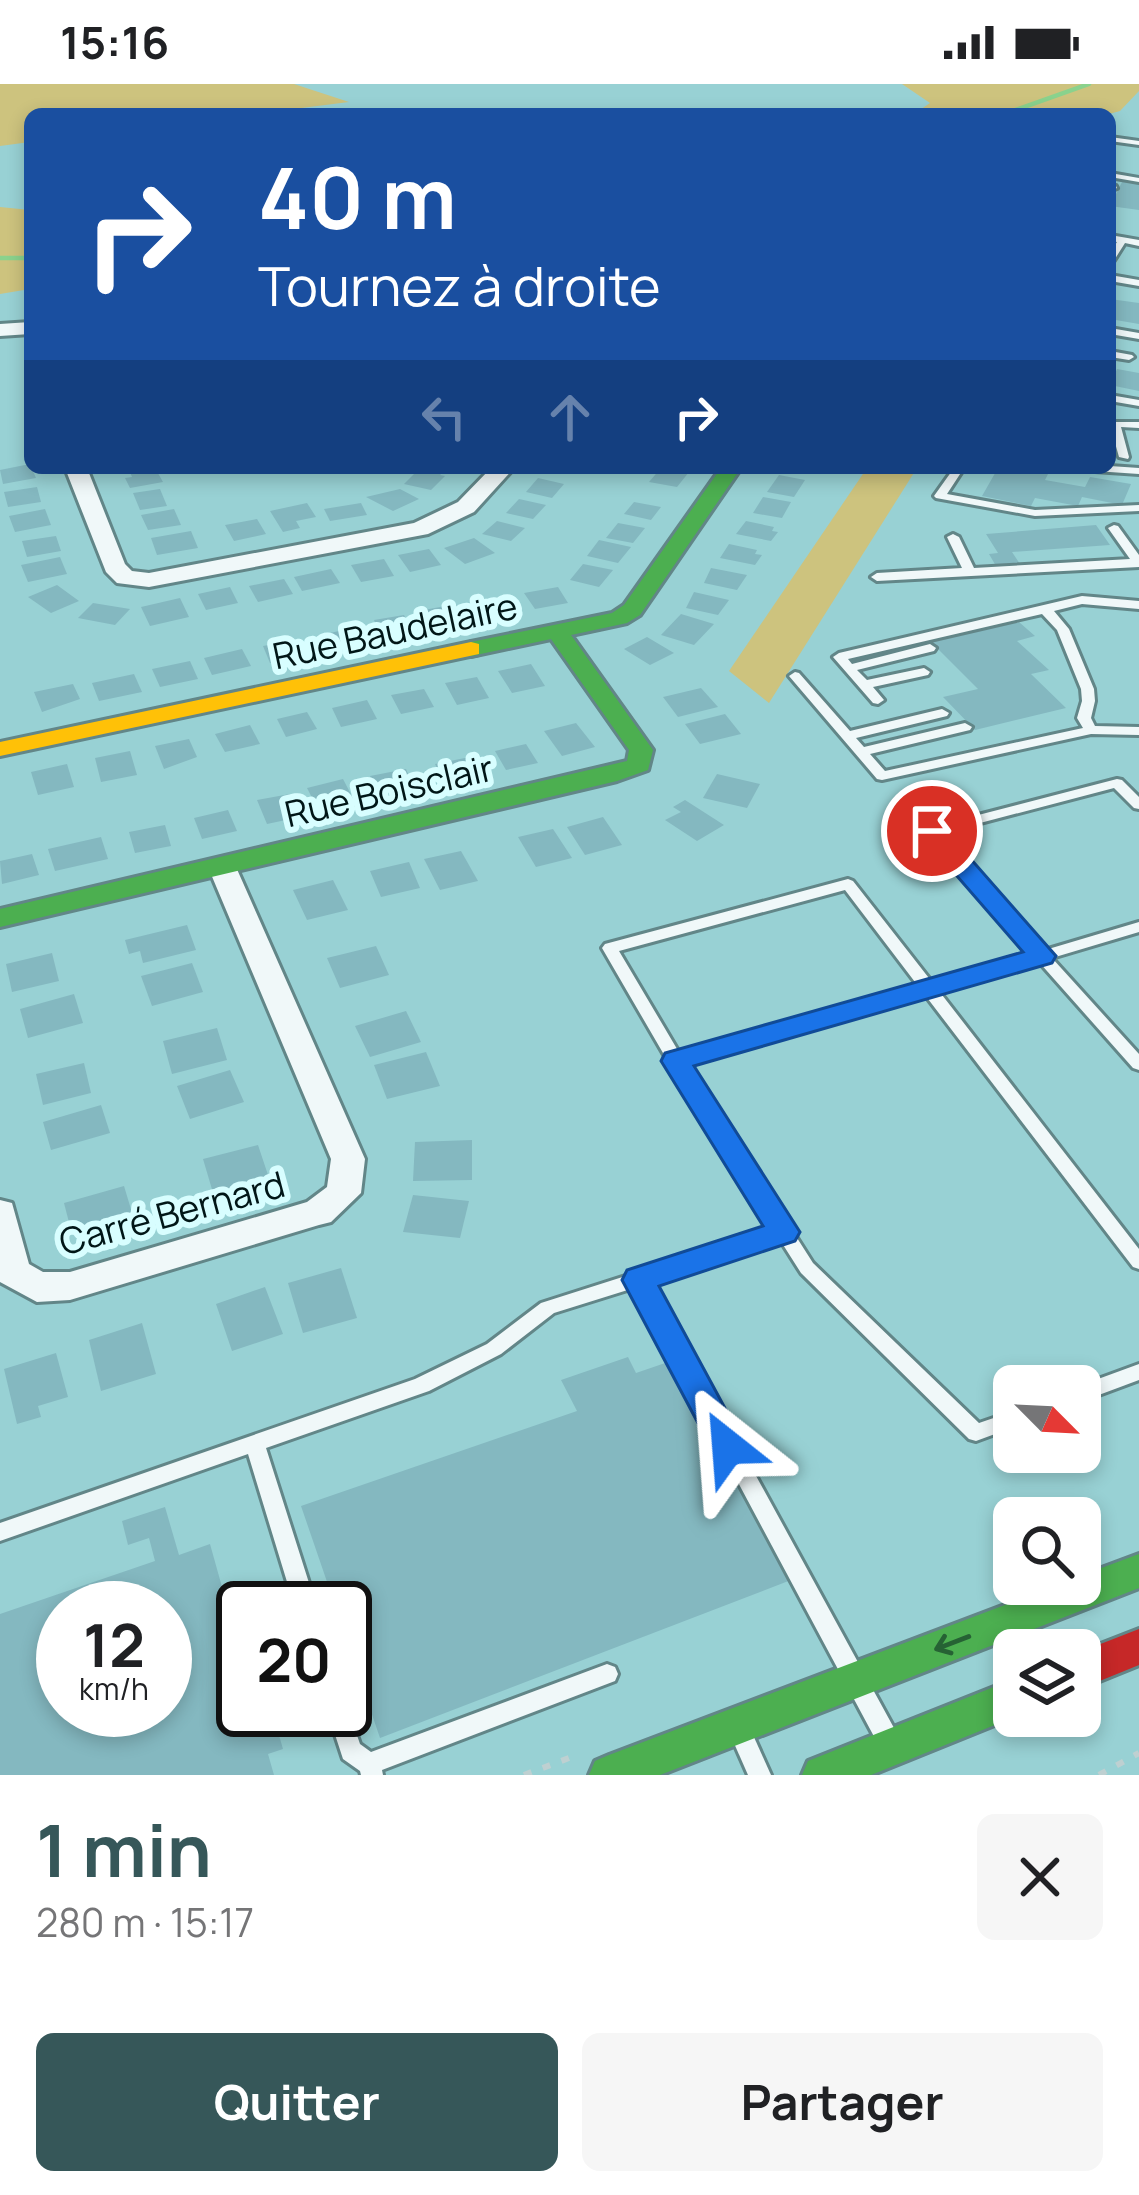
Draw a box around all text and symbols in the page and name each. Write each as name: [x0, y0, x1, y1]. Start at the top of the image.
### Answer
text: 15:16: [60, 11, 169, 73]
text: 40 m: [258, 139, 457, 254]
icon: right: [60, 156, 216, 312]
text: Tournez à droite: [258, 248, 661, 322]
icon: left: [411, 384, 477, 450]
icon: ahead: [537, 384, 603, 450]
icon: right: [663, 384, 729, 450]
street label: Rue Baudelaire: [268, 581, 522, 680]
street label: Rue Boisclair: [280, 743, 498, 838]
pin: [881, 780, 983, 882]
icon: arrive: [899, 798, 965, 864]
street label: Carré Bernard: [54, 1159, 290, 1266]
north arrow: [993, 1365, 1101, 1473]
map controls: [993, 1365, 1101, 1737]
position arrow: [665, 1384, 791, 1510]
button: search: [993, 1497, 1101, 1605]
speed limit sign: 20: [216, 1581, 372, 1737]
text: 12: [83, 1603, 145, 1685]
button: layers: [993, 1629, 1101, 1737]
one-way arrow: [934, 1634, 971, 1656]
text: km/h: [79, 1668, 149, 1709]
text: 1 min: [36, 1800, 212, 1899]
button: close: [977, 1814, 1103, 1940]
text: 280 m · 15:17: [36, 1895, 254, 1949]
button: Quitter: [36, 2033, 558, 2171]
button: Partager: [582, 2033, 1103, 2171]

